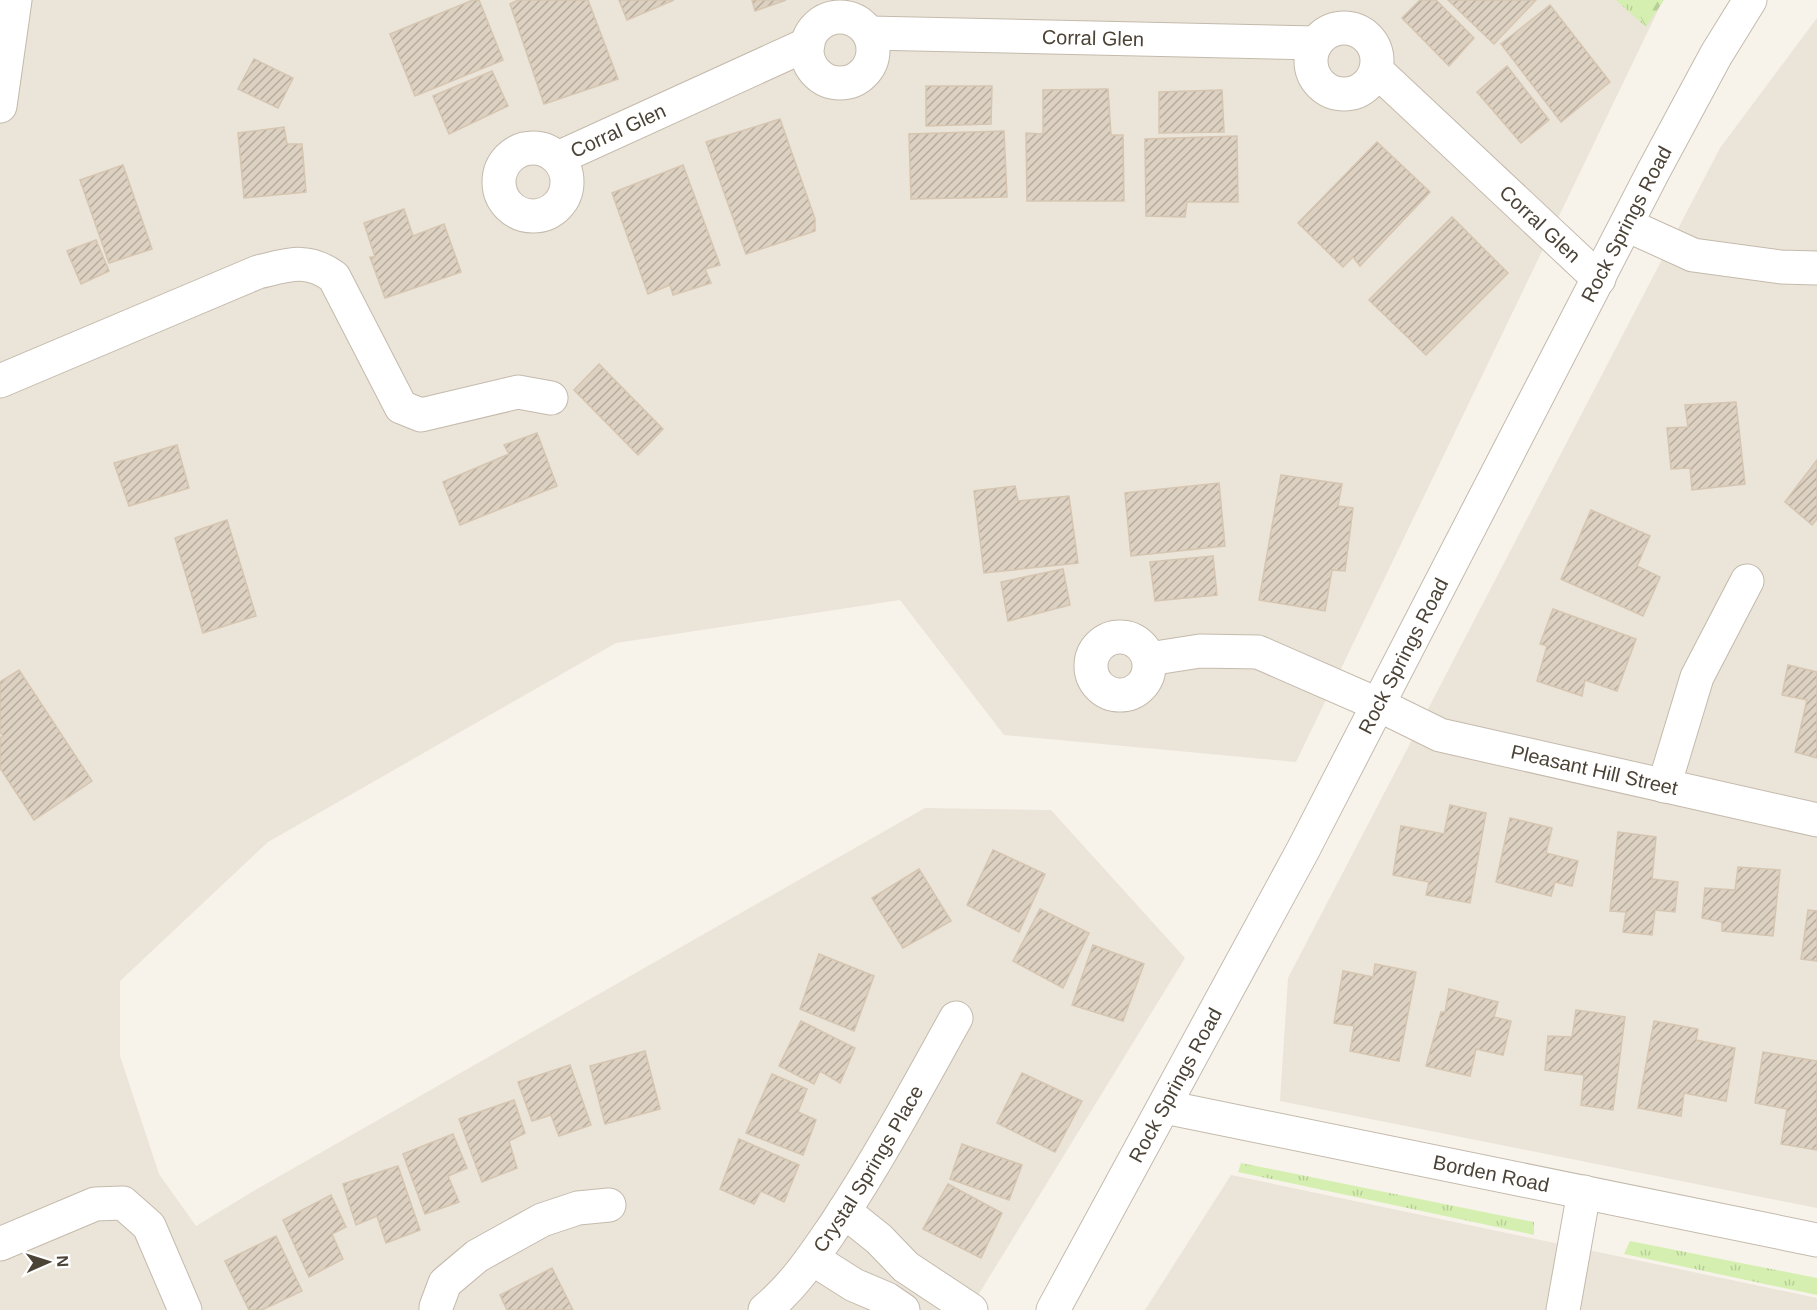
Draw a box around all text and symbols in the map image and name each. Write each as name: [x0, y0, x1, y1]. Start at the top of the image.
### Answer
street label: Corral Glen: [1042, 26, 1144, 50]
street label: Corral Glen: [567, 99, 669, 162]
street label: Rock Springs Road: [1577, 142, 1676, 306]
street label: Corral Glen: [1495, 181, 1585, 267]
street label: Rock Springs Road: [1354, 574, 1453, 738]
street label: Pleasant Hill Street: [1509, 740, 1680, 799]
street label: Rock Springs Road: [1124, 1004, 1226, 1166]
street label: Crystal Springs Place: [809, 1081, 927, 1256]
street label: Borden Road: [1431, 1151, 1551, 1196]
north arrow: [18, 1232, 78, 1292]
text: N: [54, 1255, 71, 1267]

